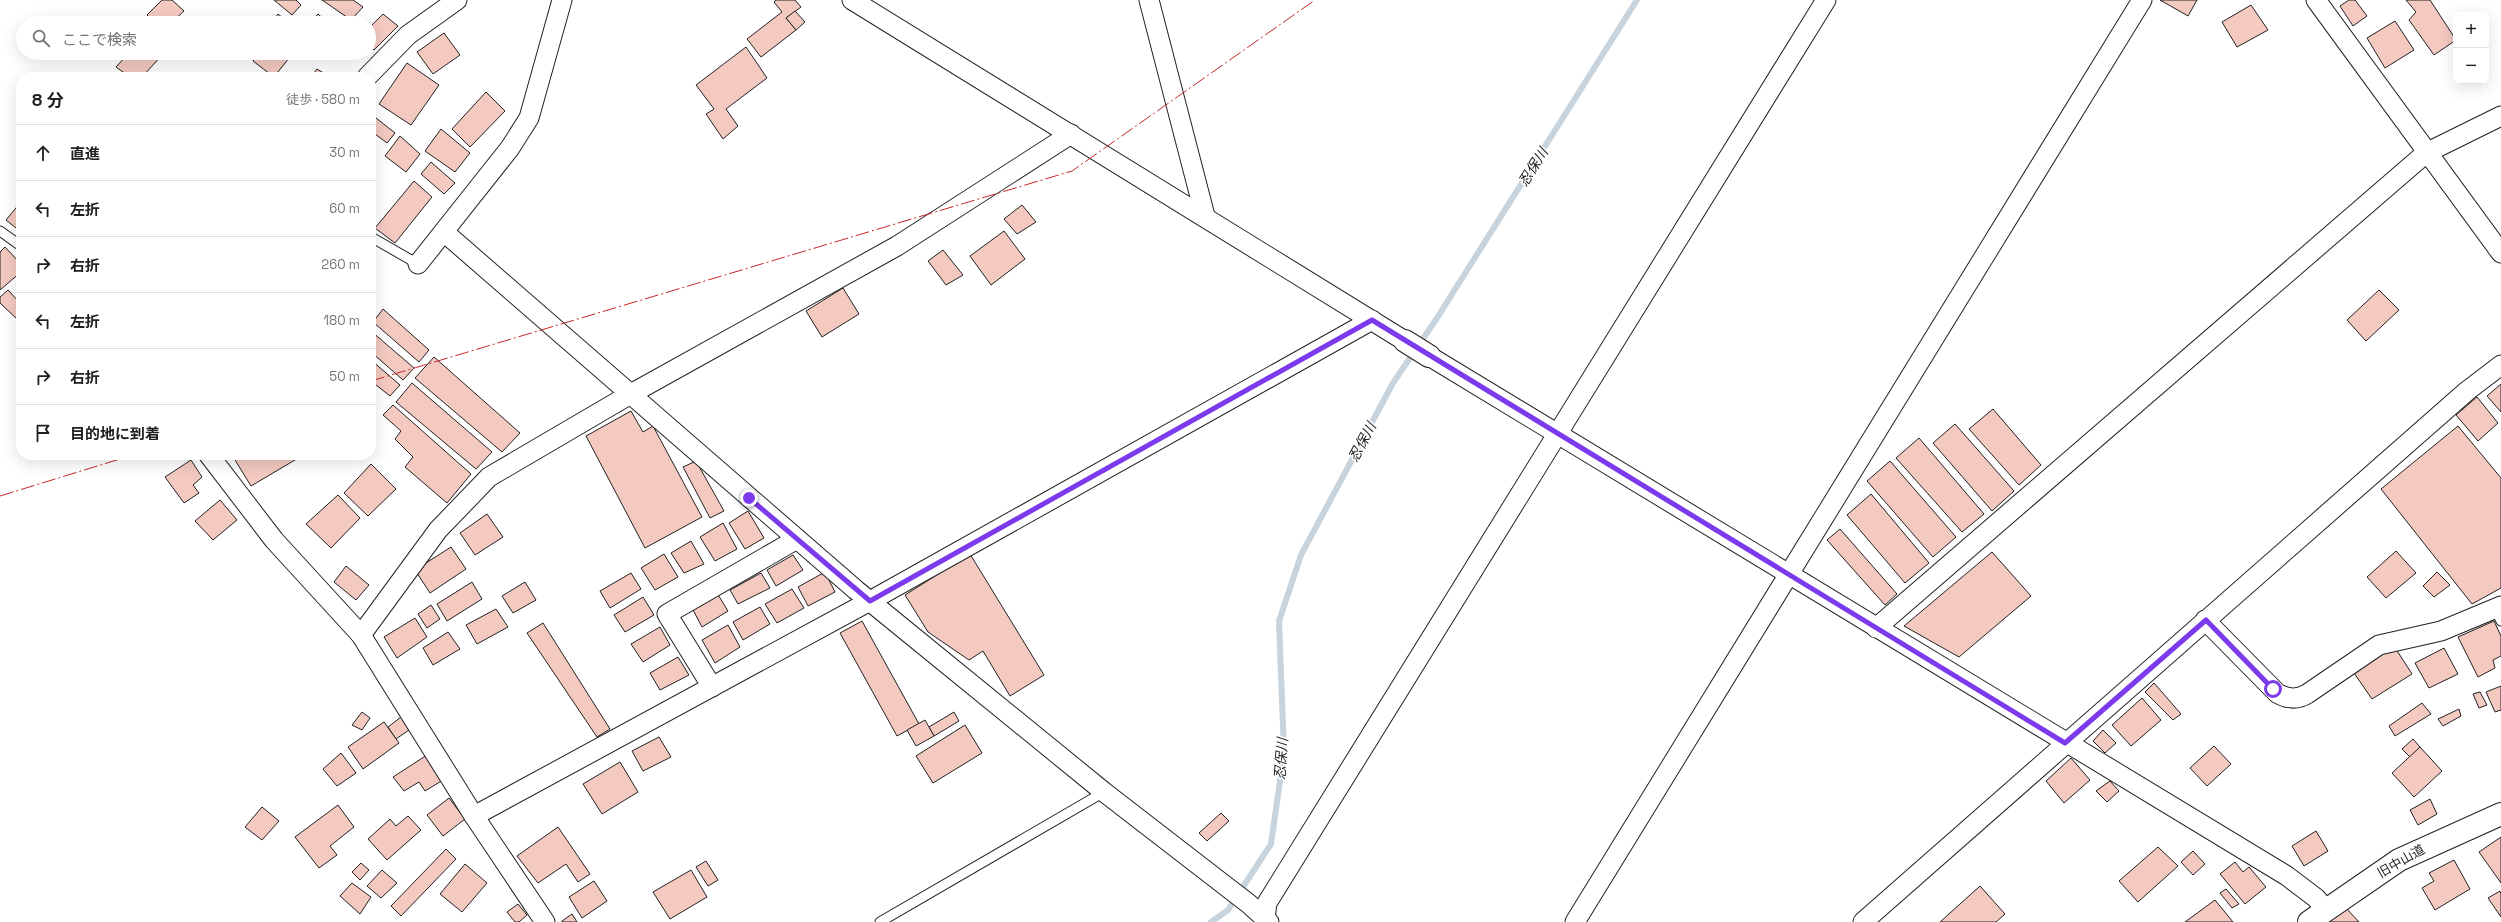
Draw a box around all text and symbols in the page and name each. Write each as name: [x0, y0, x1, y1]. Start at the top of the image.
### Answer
map controls: [2453, 12, 2489, 84]
button: +: [2453, 12, 2489, 48]
search box: [16, 16, 376, 60]
icon: search: [30, 27, 52, 49]
text: ここで検索: [62, 30, 137, 49]
button: −: [2453, 48, 2489, 84]
text: 8 分: [32, 89, 64, 111]
text: 徒歩 · 580 m: [286, 91, 360, 108]
icon: ahead: [32, 142, 54, 164]
water label: 忍保川: [1514, 143, 1553, 190]
text: 直進: [70, 144, 100, 163]
text: 30 m: [329, 144, 360, 161]
icon: left: [32, 198, 54, 220]
text: 左折: [70, 200, 100, 219]
text: 60 m: [329, 200, 360, 217]
icon: right: [32, 254, 54, 276]
text: 右折: [70, 256, 100, 275]
text: 260 m: [321, 256, 360, 273]
icon: left: [32, 310, 54, 332]
text: 左折: [70, 312, 100, 331]
text: 180 m: [324, 312, 360, 329]
icon: right: [32, 366, 54, 388]
text: 右折: [70, 368, 100, 387]
text: 50 m: [329, 368, 360, 385]
water label: 忍保川: [1344, 417, 1381, 465]
icon: arrive: [32, 422, 54, 444]
text: 目的地に到着: [70, 424, 160, 443]
route end: [740, 489, 758, 507]
route start: [2264, 680, 2282, 698]
water label: 忍保川: [1271, 735, 1292, 781]
street label: 旧中山道: [2374, 841, 2428, 881]

